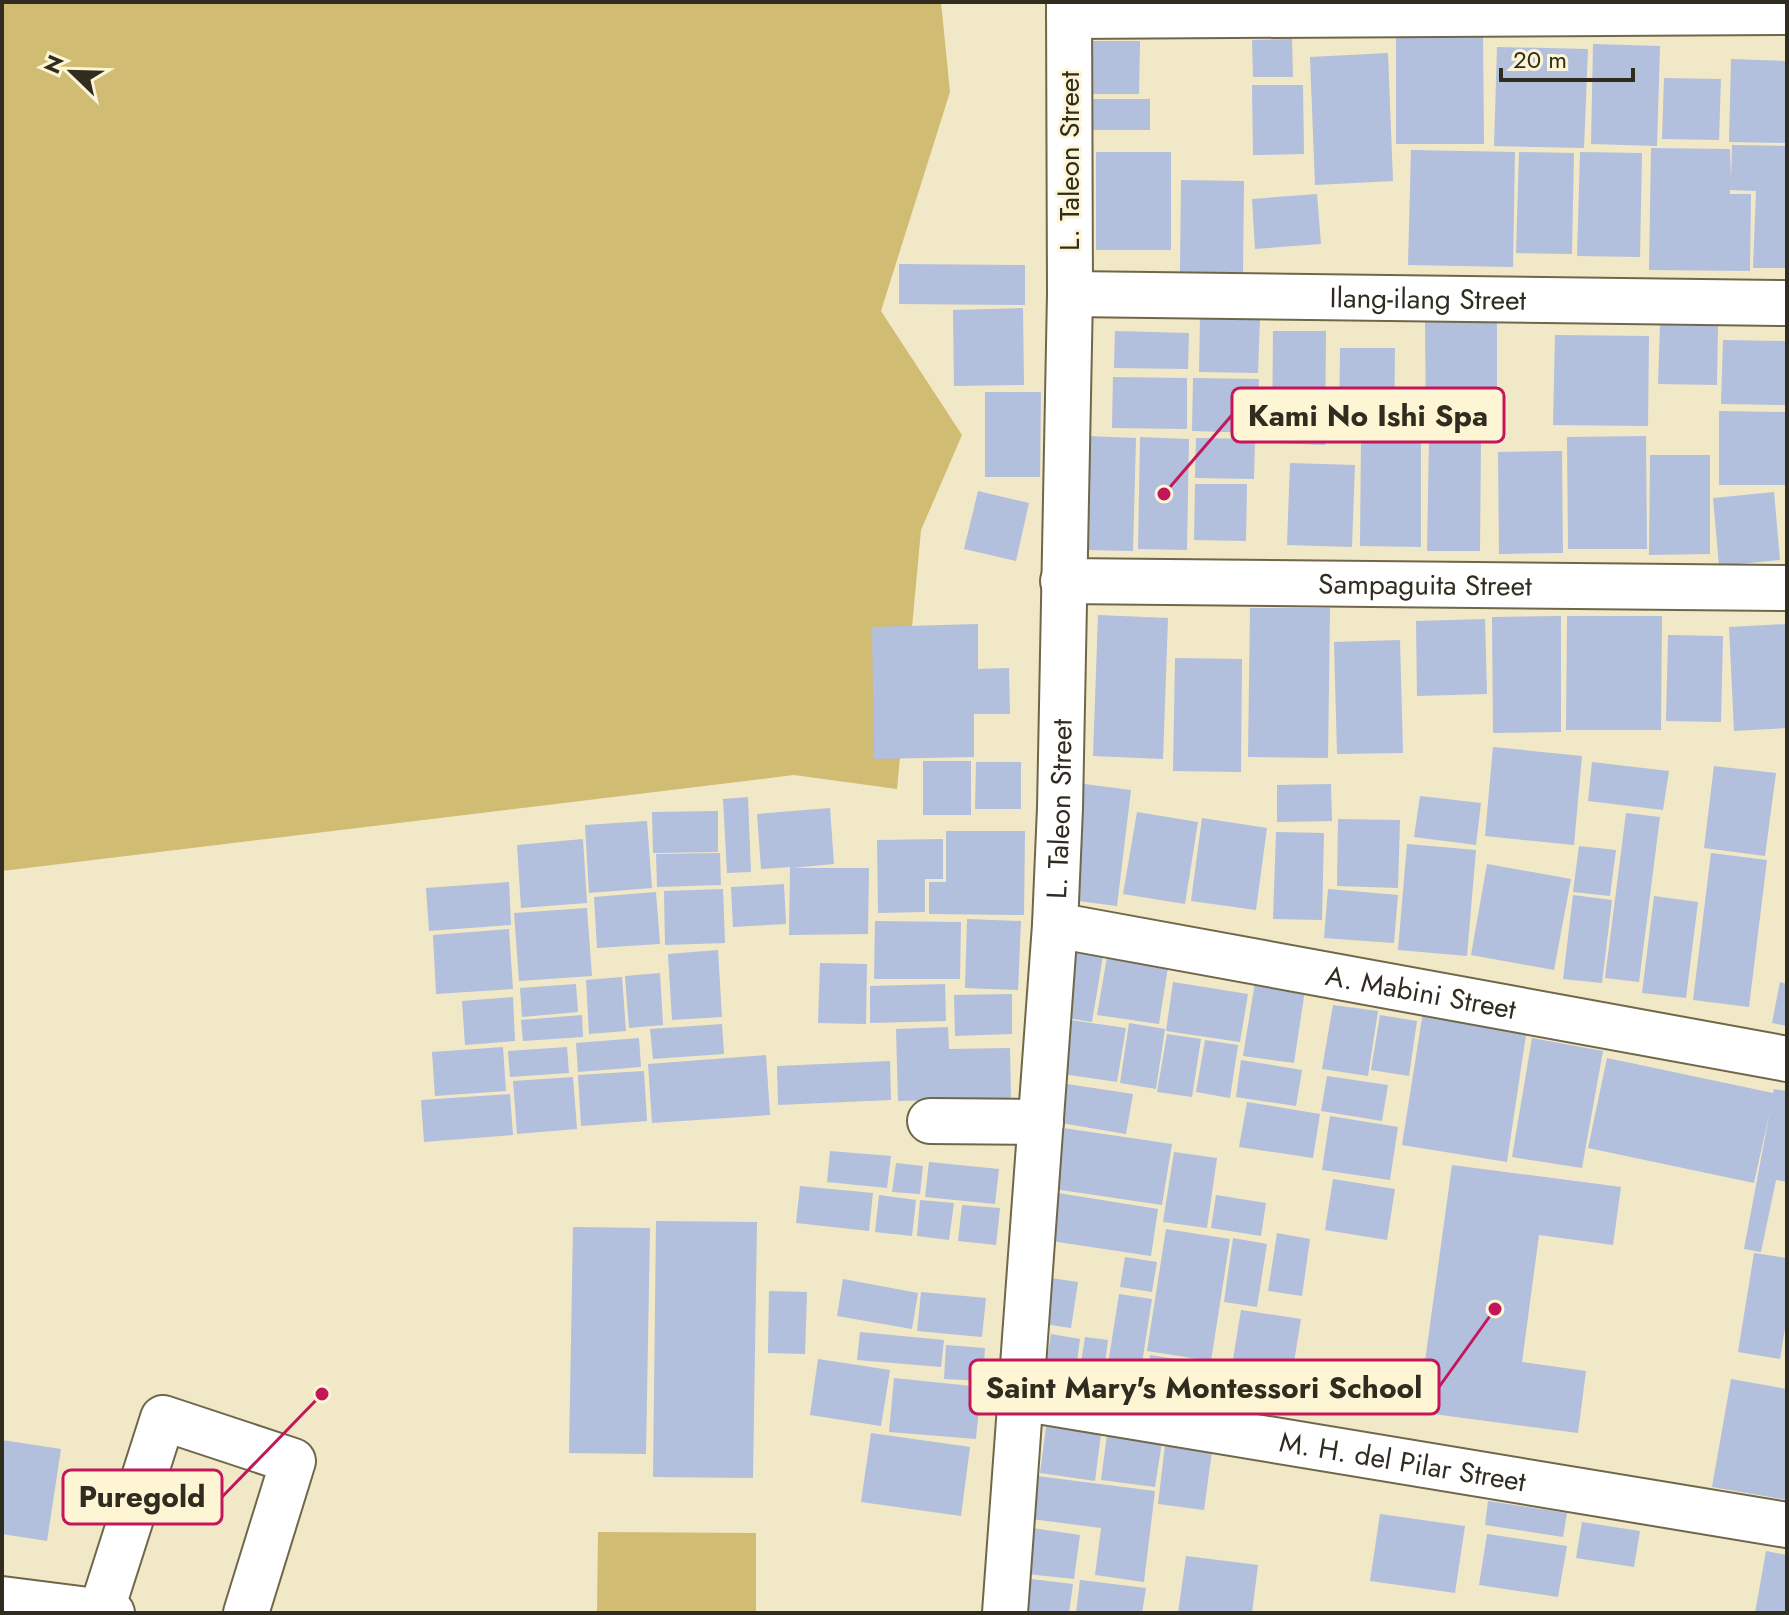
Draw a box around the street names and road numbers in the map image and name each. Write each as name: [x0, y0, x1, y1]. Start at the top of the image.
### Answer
street label: L. Taleon Street: [1049, 71, 1090, 251]
street label: Ilang-ilang Street: [1329, 277, 1527, 321]
street label: Sampaguita Street: [1318, 563, 1532, 607]
street label: L. Taleon Street: [1036, 718, 1083, 900]
street label: A. Mabini Street: [1322, 955, 1520, 1030]
street label: M. H. del Pilar Street: [1277, 1421, 1529, 1502]

